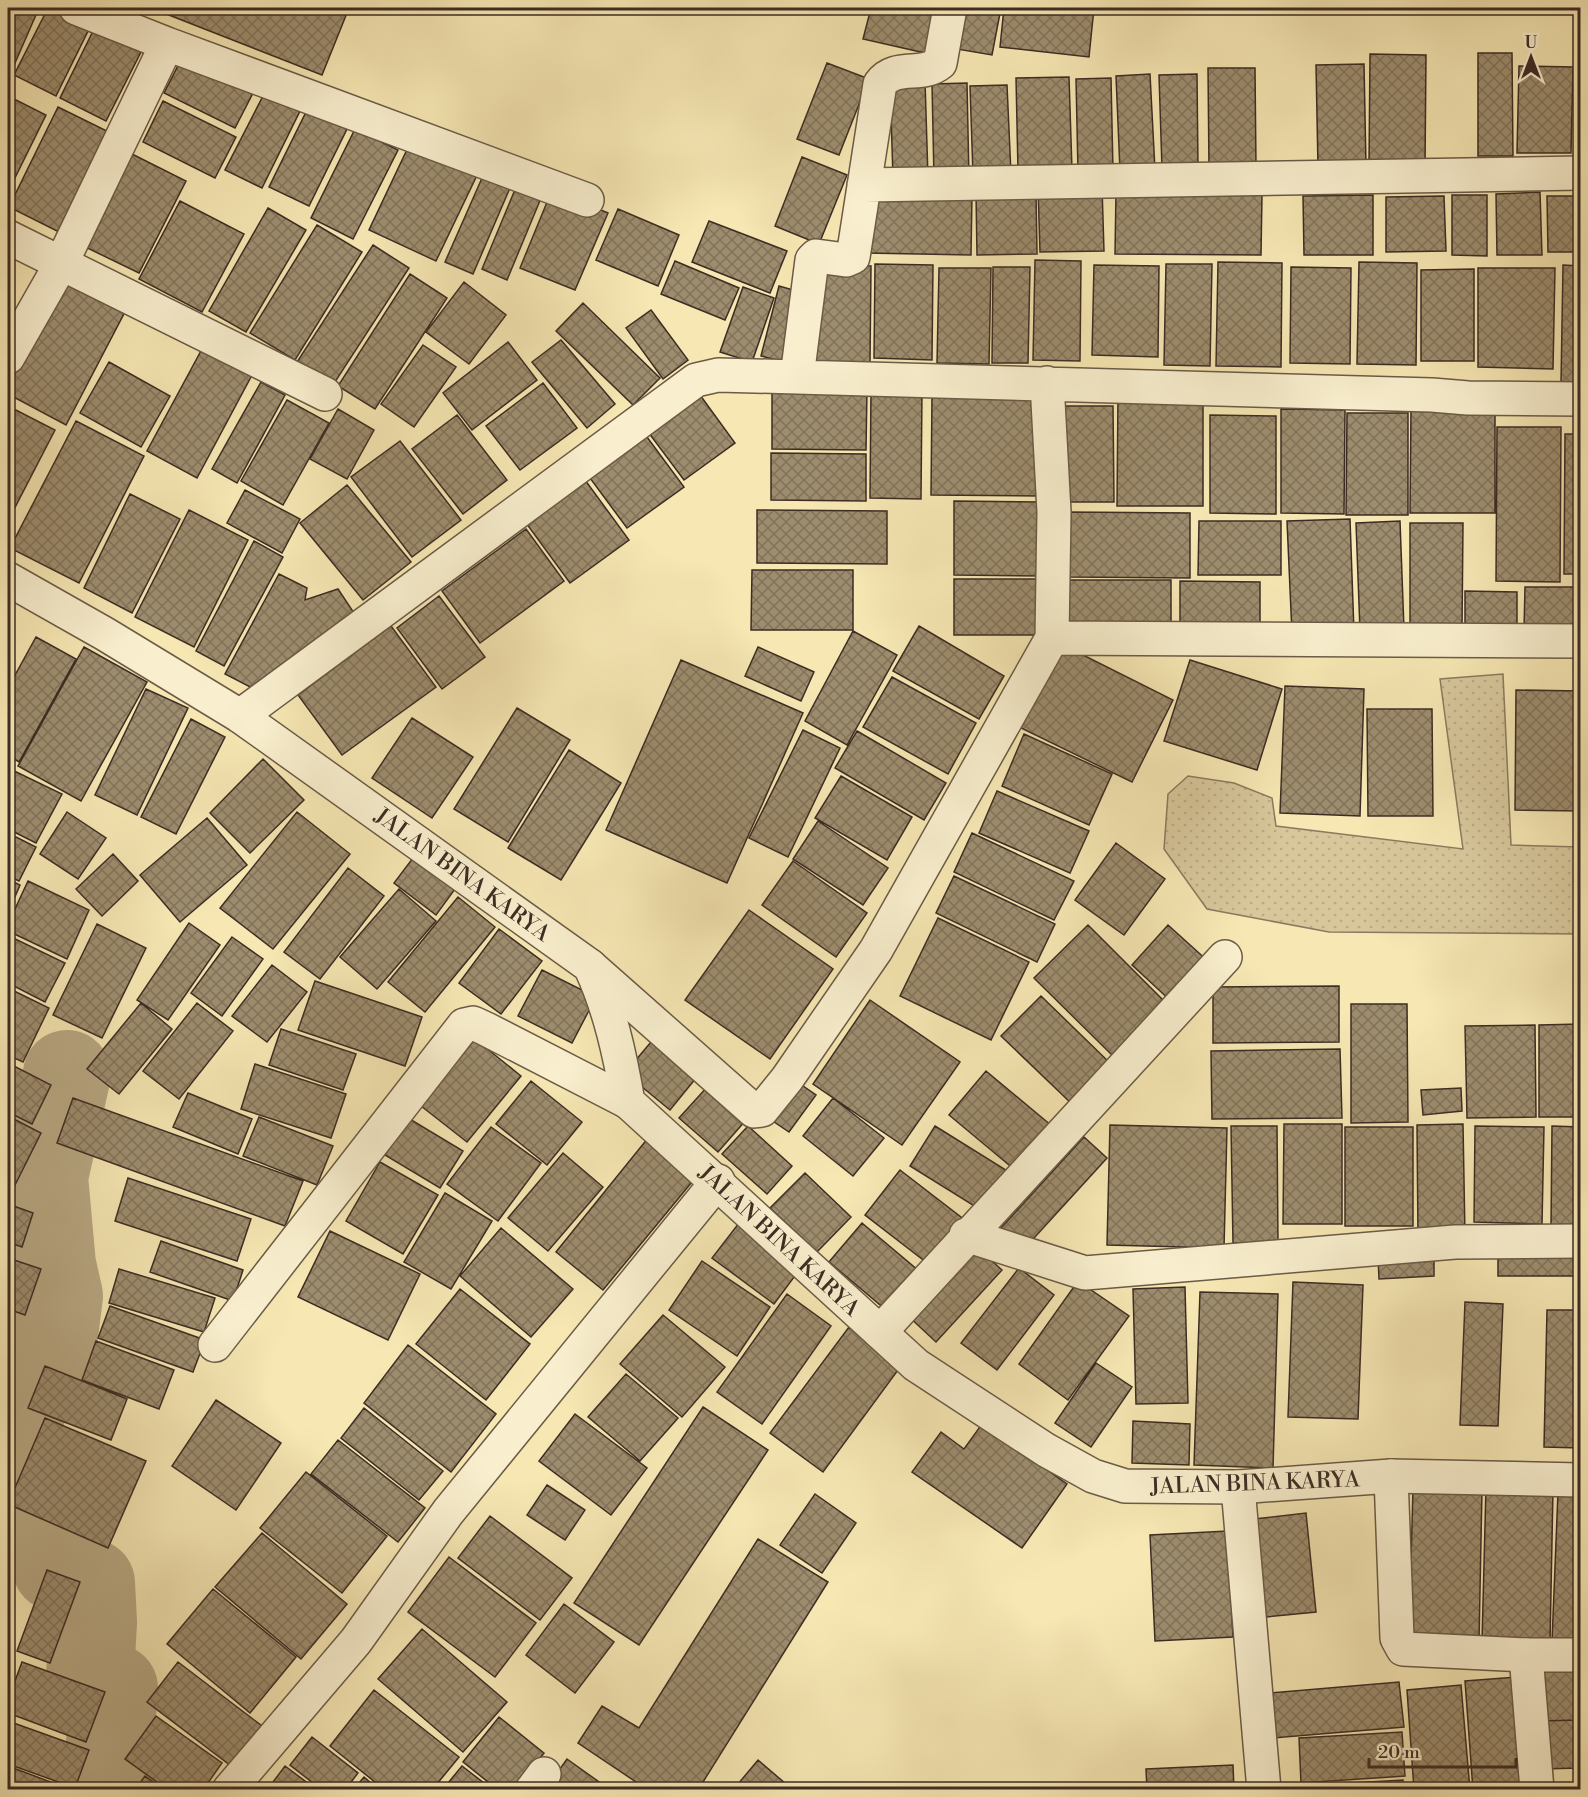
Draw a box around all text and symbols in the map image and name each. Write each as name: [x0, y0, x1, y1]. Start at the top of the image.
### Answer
north arrow: [1501, 27, 1561, 87]
text: U: [1525, 33, 1538, 53]
street label: JALAN BINA KARYA: [369, 802, 556, 948]
street label: JALAN BINA KARYA: [692, 1159, 866, 1323]
street label: JALAN BINA KARYA: [1149, 1466, 1361, 1501]
scale bar: [1369, 1731, 1516, 1769]
text: 20 m: [1378, 1741, 1420, 1764]

